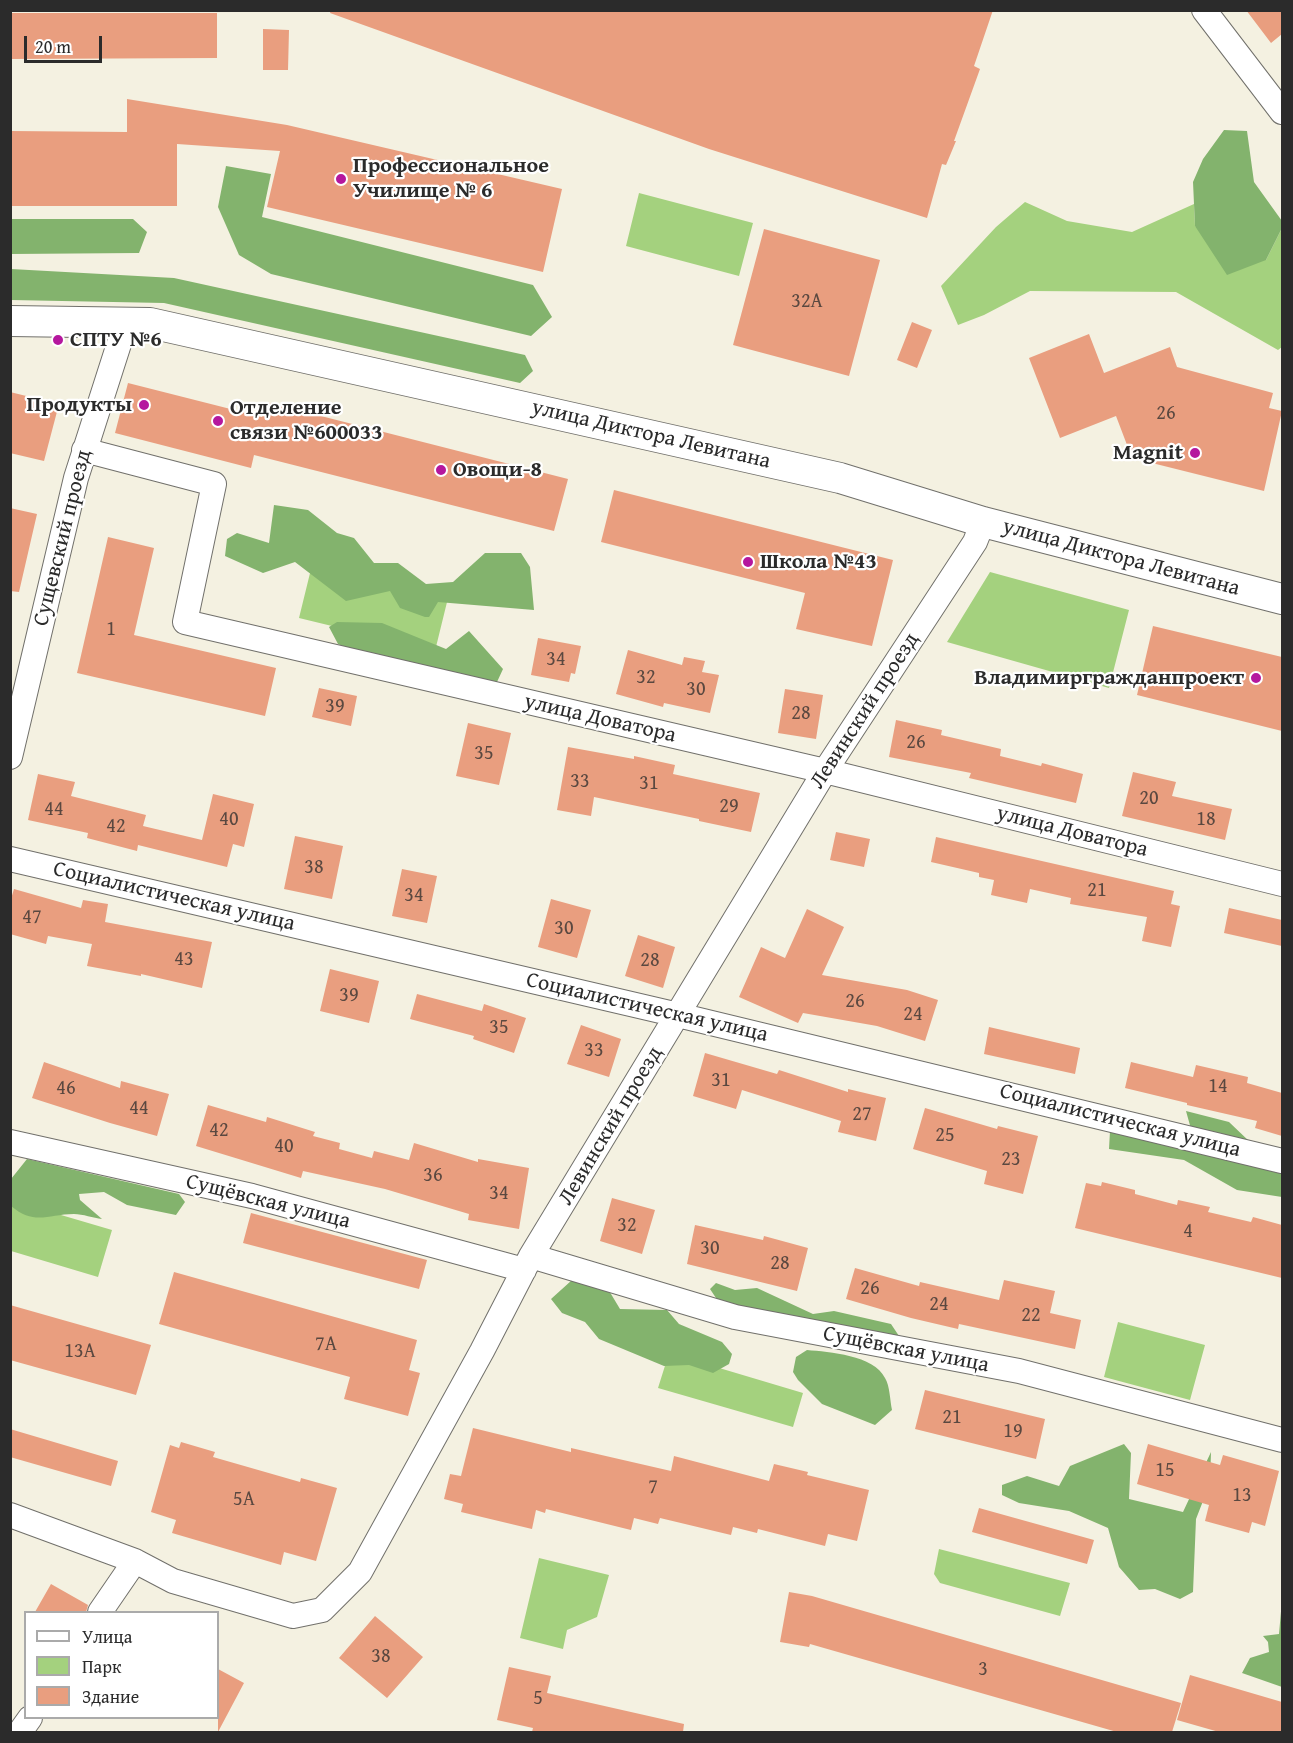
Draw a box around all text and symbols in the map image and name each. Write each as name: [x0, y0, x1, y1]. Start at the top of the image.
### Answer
scale bar: [27, 24, 105, 62]
text: 20 m: [35, 33, 71, 60]
place label: Профессиональное Училище № 6: [353, 153, 549, 204]
marker: Профессиональное Училище № 6: [334, 172, 348, 186]
house number: 32А: [791, 290, 823, 314]
place label: СПТУ №6: [70, 327, 162, 353]
marker: СПТУ №6: [51, 333, 65, 347]
place label: Продукты: [26, 392, 132, 418]
place label: Отделение связи №600033: [230, 395, 383, 446]
street label: улица Диктора Левитана: [529, 395, 773, 475]
marker: Продукты: [137, 398, 151, 412]
house number: 26: [1156, 402, 1176, 426]
marker: Отделение связи №600033: [211, 414, 225, 428]
place label: Magnit: [1113, 440, 1183, 466]
marker: Magnit: [1188, 446, 1202, 460]
street label: Сущевский проезд: [28, 447, 98, 629]
place label: Овощи-8: [453, 457, 542, 483]
marker: Овощи-8: [434, 463, 448, 477]
street label: улица Диктора Левитана: [1000, 514, 1242, 602]
place label: Школа №43: [760, 549, 877, 575]
marker: Школа №43: [741, 555, 755, 569]
house number: 1: [106, 618, 116, 642]
street label: Левинский проезд: [805, 628, 925, 794]
house number: 34: [546, 648, 566, 672]
place label: Владимиргражданпроект: [974, 665, 1244, 691]
house number: 32: [636, 666, 656, 690]
marker: Владимиргражданпроект: [1249, 671, 1263, 685]
house number: 30: [686, 678, 706, 702]
street label: улица Доватора: [522, 689, 678, 749]
house number: 39: [325, 695, 345, 719]
house number: 28: [791, 702, 811, 726]
house number: 26: [906, 731, 926, 755]
house number: 35: [474, 742, 494, 766]
house number: 33: [570, 770, 590, 794]
house number: 31: [639, 772, 659, 796]
house number: 20: [1139, 787, 1159, 811]
house number: 29: [719, 795, 739, 819]
house number: 44: [44, 798, 64, 822]
street label: улица Доватора: [994, 800, 1150, 864]
house number: 40: [219, 808, 239, 832]
house number: 18: [1196, 808, 1216, 832]
house number: 42: [106, 815, 126, 839]
street label: Социалистическая улица: [51, 856, 297, 938]
house number: 38: [304, 856, 324, 880]
house number: 21: [1087, 879, 1107, 903]
house number: 34: [404, 884, 424, 908]
house number: 47: [22, 906, 42, 930]
house number: 30: [554, 917, 574, 941]
house number: 43: [174, 948, 194, 972]
house number: 28: [640, 949, 660, 973]
street label: Социалистическая улица: [524, 967, 770, 1049]
house number: 39: [339, 984, 359, 1008]
house number: 26: [845, 990, 865, 1014]
house number: 24: [903, 1003, 923, 1027]
house number: 35: [489, 1016, 509, 1040]
house number: 33: [584, 1039, 604, 1063]
street label: Левинский проезд: [553, 1042, 669, 1210]
house number: 31: [711, 1069, 731, 1093]
house number: 14: [1208, 1075, 1228, 1099]
house number: 46: [56, 1077, 76, 1101]
street label: Социалистическая улица: [997, 1078, 1243, 1164]
house number: 44: [129, 1097, 149, 1121]
house number: 27: [852, 1103, 872, 1127]
house number: 42: [209, 1119, 229, 1143]
house number: 25: [935, 1124, 955, 1148]
house number: 40: [274, 1135, 294, 1159]
house number: 23: [1001, 1148, 1021, 1172]
house number: 36: [423, 1164, 443, 1188]
street label: Сущёвская улица: [183, 1169, 353, 1235]
house number: 34: [489, 1182, 509, 1206]
house number: 32: [617, 1214, 637, 1238]
house number: 4: [1183, 1220, 1193, 1244]
house number: 30: [700, 1237, 720, 1261]
house number: 28: [770, 1252, 790, 1276]
house number: 26: [860, 1277, 880, 1301]
house number: 24: [929, 1293, 949, 1317]
house number: 22: [1021, 1304, 1041, 1328]
street label: Сущёвская улица: [821, 1321, 991, 1379]
house number: 7А: [315, 1333, 337, 1357]
house number: 13А: [64, 1340, 96, 1364]
house number: 21: [942, 1406, 962, 1430]
house number: 19: [1003, 1420, 1023, 1444]
house number: 15: [1155, 1459, 1175, 1483]
house number: 7: [648, 1476, 658, 1500]
house number: 13: [1232, 1484, 1252, 1508]
house number: 5А: [233, 1488, 255, 1512]
legend: [24, 1611, 219, 1719]
text: Улица: [82, 1623, 132, 1650]
house number: 38: [371, 1645, 391, 1669]
text: Парк: [82, 1653, 121, 1680]
house number: 3: [978, 1658, 988, 1682]
text: Здание: [82, 1683, 139, 1710]
house number: 5: [533, 1687, 543, 1711]

